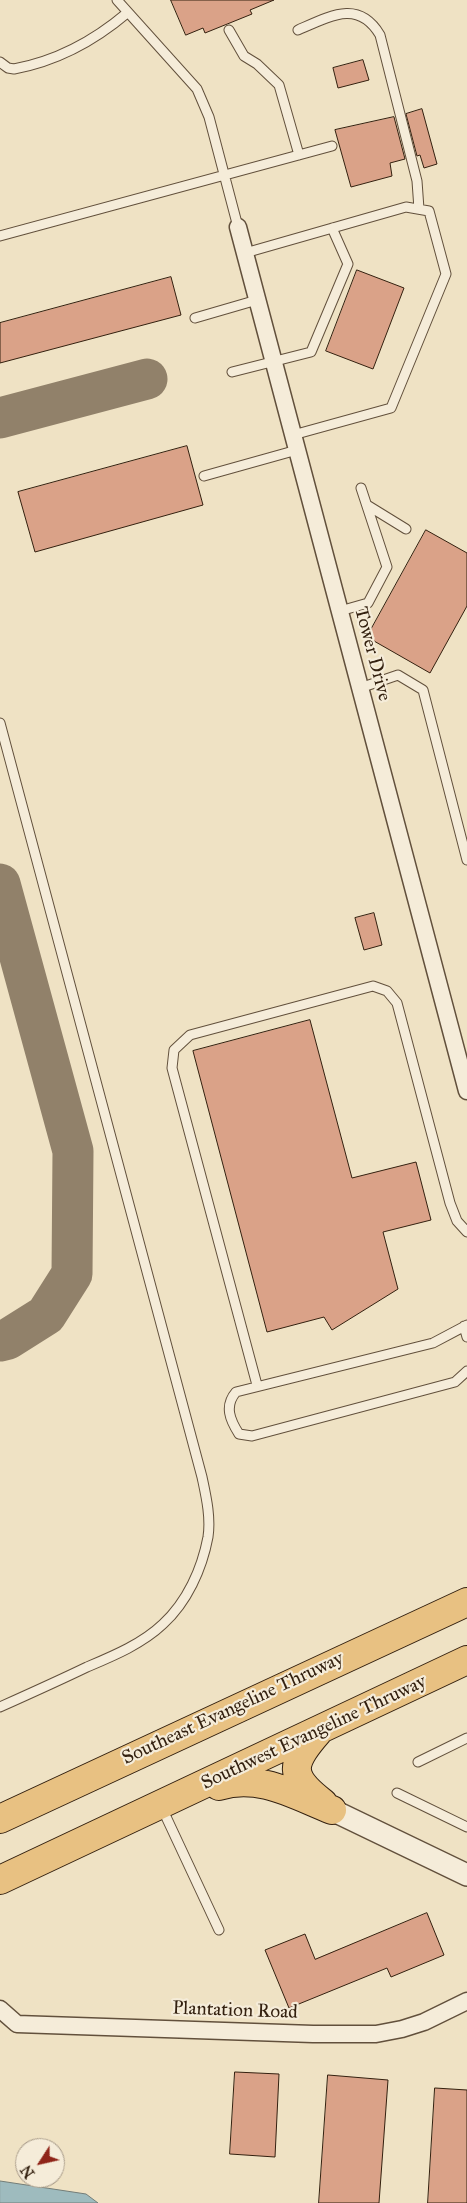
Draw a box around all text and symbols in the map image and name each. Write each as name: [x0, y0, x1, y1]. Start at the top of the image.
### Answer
street label: Tower Drive: [349, 604, 395, 704]
street label: Southeast Evangeline Thruway: [119, 1648, 347, 1770]
street label: Southwest Evangeline Thruway: [198, 1671, 430, 1795]
street label: Plantation Road: [172, 1997, 298, 2025]
north arrow: [15, 2138, 65, 2188]
text: N: [18, 2162, 38, 2181]

